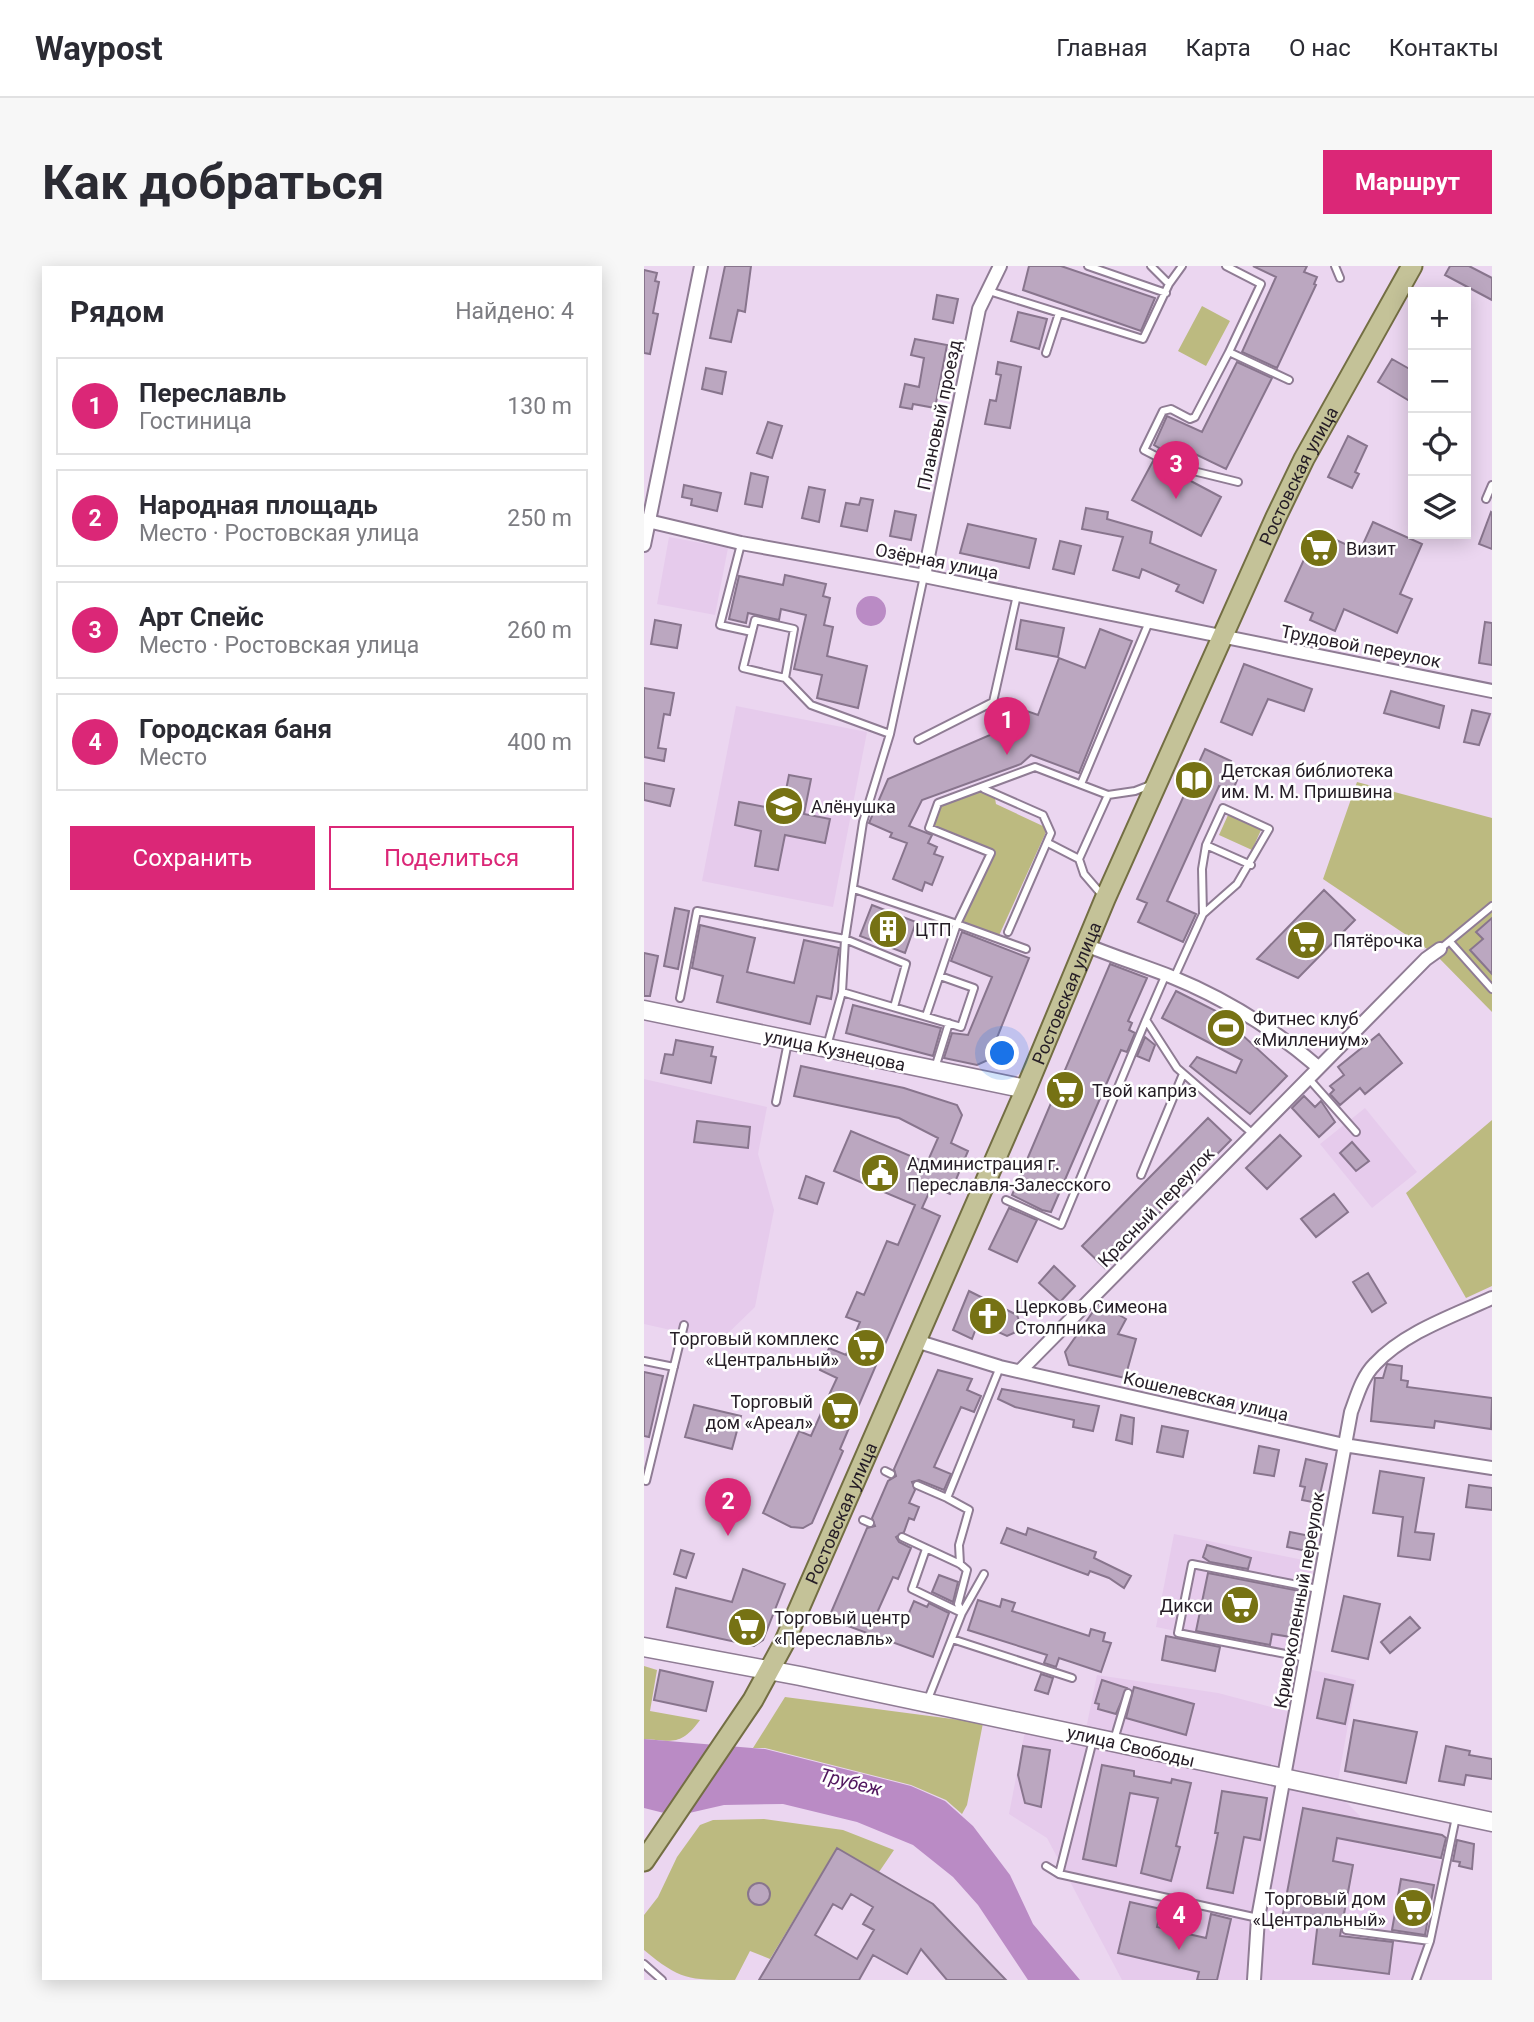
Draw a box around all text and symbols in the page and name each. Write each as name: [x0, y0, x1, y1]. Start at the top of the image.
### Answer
text: Waypost: [35, 29, 163, 68]
text: Главная: [1056, 34, 1147, 62]
text: Карта: [1185, 34, 1251, 62]
text: О нас: [1289, 34, 1351, 62]
text: Контакты: [1389, 34, 1499, 62]
button: Маршрут: [1323, 150, 1492, 214]
text: Как добраться: [42, 154, 384, 211]
map controls: [1408, 287, 1471, 539]
button: +: [1408, 287, 1471, 350]
text: Рядом: [70, 294, 165, 329]
text: Найдено: 4: [455, 298, 574, 325]
street label: Плановый проезд: [913, 338, 965, 492]
button: −: [1408, 350, 1471, 413]
text: Переславль: [139, 378, 286, 408]
text: 1: [88, 393, 102, 420]
text: 130 m: [507, 393, 572, 420]
street label: Ростовская улица: [1254, 403, 1342, 548]
text: Гостиница: [139, 408, 252, 435]
button: locate: [1408, 413, 1471, 476]
pin: 3: [1153, 441, 1199, 499]
button: layers: [1408, 476, 1471, 539]
text: Народная площадь: [139, 490, 378, 520]
text: 2: [88, 505, 102, 532]
text: 250 m: [507, 505, 572, 532]
text: Место · Ростовская улица: [139, 520, 419, 547]
supermarket icon: Визит: [1298, 527, 1340, 569]
place label: Визит: [1346, 538, 1396, 559]
street label: Озёрная улица: [874, 539, 1000, 583]
text: Арт Спейс: [139, 602, 264, 632]
text: 3: [88, 617, 102, 644]
text: 260 m: [507, 617, 572, 644]
street label: Трудовой переулок: [1279, 620, 1443, 672]
text: Место · Ростовская улица: [139, 632, 419, 659]
pin: 1: [984, 697, 1030, 755]
text: Городская баня: [139, 714, 332, 744]
text: 4: [88, 729, 102, 756]
text: 400 m: [507, 729, 572, 756]
text: Место: [139, 744, 207, 771]
library icon: Детская библиотека им. М. М. Пришвина: [1173, 759, 1215, 801]
place label: Детская библиотека им. М. М. Пришвина: [1221, 760, 1393, 802]
school or university icon: Алёнушка: [763, 785, 805, 827]
place label: Алёнушка: [811, 796, 896, 817]
button: Сохранить: [70, 826, 315, 890]
button: Поделиться: [329, 826, 574, 890]
building icon: ЦТП: [867, 908, 909, 950]
street label: Ростовская улица: [1027, 918, 1105, 1067]
place label: ЦТП: [915, 919, 952, 940]
supermarket icon: Пятёрочка: [1285, 919, 1327, 961]
place label: Пятёрочка: [1333, 930, 1423, 951]
sports icon: Фитнес клуб «Миллениум»: [1205, 1007, 1247, 1049]
place label: Фитнес клуб «Миллениум»: [1253, 1008, 1369, 1050]
street label: улица Кузнецова: [763, 1025, 907, 1075]
your location: [985, 1036, 1019, 1070]
supermarket icon: Твой каприз: [1044, 1069, 1086, 1111]
place label: Твой каприз: [1092, 1080, 1197, 1101]
street label: Красный переулок: [1094, 1143, 1219, 1271]
public building icon: Администрация г. Переславля-Залесского: [859, 1152, 901, 1194]
place label: Администрация г. Переславля-Залесского: [907, 1153, 1111, 1195]
church icon: Церковь Симеона Столпника: [967, 1295, 1009, 1337]
place label: Церковь Симеона Столпника: [1015, 1296, 1168, 1338]
supermarket icon: Торговый комплекс «Центральный»: [845, 1327, 887, 1369]
place label: Торговый комплекс «Центральный»: [669, 1328, 839, 1370]
street label: Кошелевская улица: [1121, 1367, 1291, 1425]
supermarket icon: Торговый дом «Ареал»: [819, 1390, 861, 1432]
place label: Торговый дом «Ареал»: [706, 1391, 813, 1433]
street label: Ростовская улица: [801, 1439, 881, 1587]
pin: 2: [705, 1478, 751, 1536]
street label: Кривоколенный переулок: [1270, 1490, 1328, 1710]
supermarket icon: Дикси: [1219, 1584, 1261, 1626]
place label: Дикси: [1160, 1595, 1213, 1616]
supermarket icon: Торговый центр «Переславль»: [726, 1606, 768, 1648]
place label: Торговый центр «Переславль»: [774, 1607, 910, 1649]
street label: улица Свободы: [1065, 1721, 1197, 1771]
water label: Трубеж: [818, 1763, 885, 1801]
supermarket icon: Торговый дом «Центральный»: [1392, 1887, 1434, 1929]
place label: Торговый дом «Центральный»: [1253, 1888, 1386, 1930]
pin: 4: [1156, 1892, 1202, 1950]

